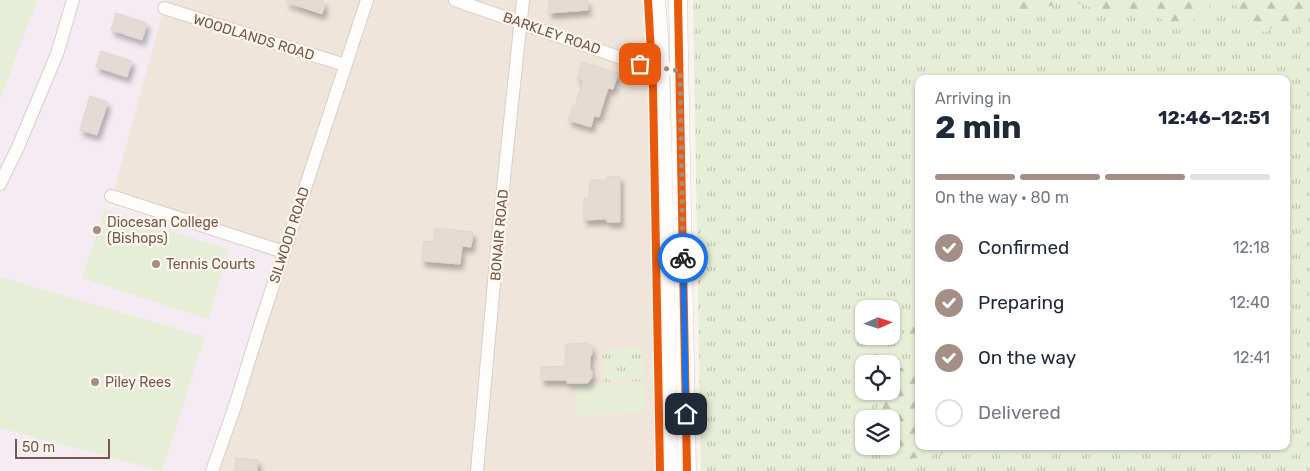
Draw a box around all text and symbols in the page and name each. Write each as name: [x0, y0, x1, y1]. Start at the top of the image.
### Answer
street label: BARKLEY ROAD: [501, 9, 603, 58]
street label: WOODLANDS ROAD: [191, 11, 317, 64]
pin: [619, 43, 661, 85]
icon: bag: [626, 50, 654, 78]
text: Arriving in: [935, 89, 1011, 108]
text: 12:46–12:51: [1158, 106, 1270, 129]
text: 2 min: [935, 108, 1022, 146]
street label: SILWOOD ROAD: [266, 185, 313, 286]
text: On the way · 80 m: [935, 188, 1069, 207]
street label: BONAIR ROAD: [487, 189, 512, 282]
place label: Diocesan College (Bishops): [107, 214, 219, 247]
marker: Diocesan College (Bishops): [91, 224, 103, 236]
courier: [658, 233, 708, 283]
icon: check: [935, 234, 963, 262]
text: Confirmed: [978, 236, 1069, 259]
text: 12:18: [1233, 238, 1270, 257]
icon: bike: [669, 244, 697, 272]
place label: Tennis Courts: [166, 256, 255, 273]
marker: Tennis Courts: [150, 258, 162, 270]
icon: check: [935, 289, 963, 317]
text: Preparing: [978, 291, 1064, 314]
text: 12:40: [1230, 293, 1270, 312]
north arrow: [855, 300, 900, 345]
map controls: [855, 300, 900, 455]
icon: check: [935, 344, 963, 372]
text: On the way: [978, 346, 1076, 369]
text: 12:41: [1233, 348, 1270, 367]
button: locate: [855, 355, 900, 400]
place label: Piley Rees: [105, 374, 171, 391]
marker: Piley Rees: [89, 376, 101, 388]
pin: [665, 393, 707, 435]
icon: home: [672, 400, 700, 428]
text: Delivered: [978, 401, 1061, 424]
button: layers: [855, 410, 900, 455]
scale bar: [15, 436, 110, 459]
text: 50 m: [22, 439, 55, 456]

